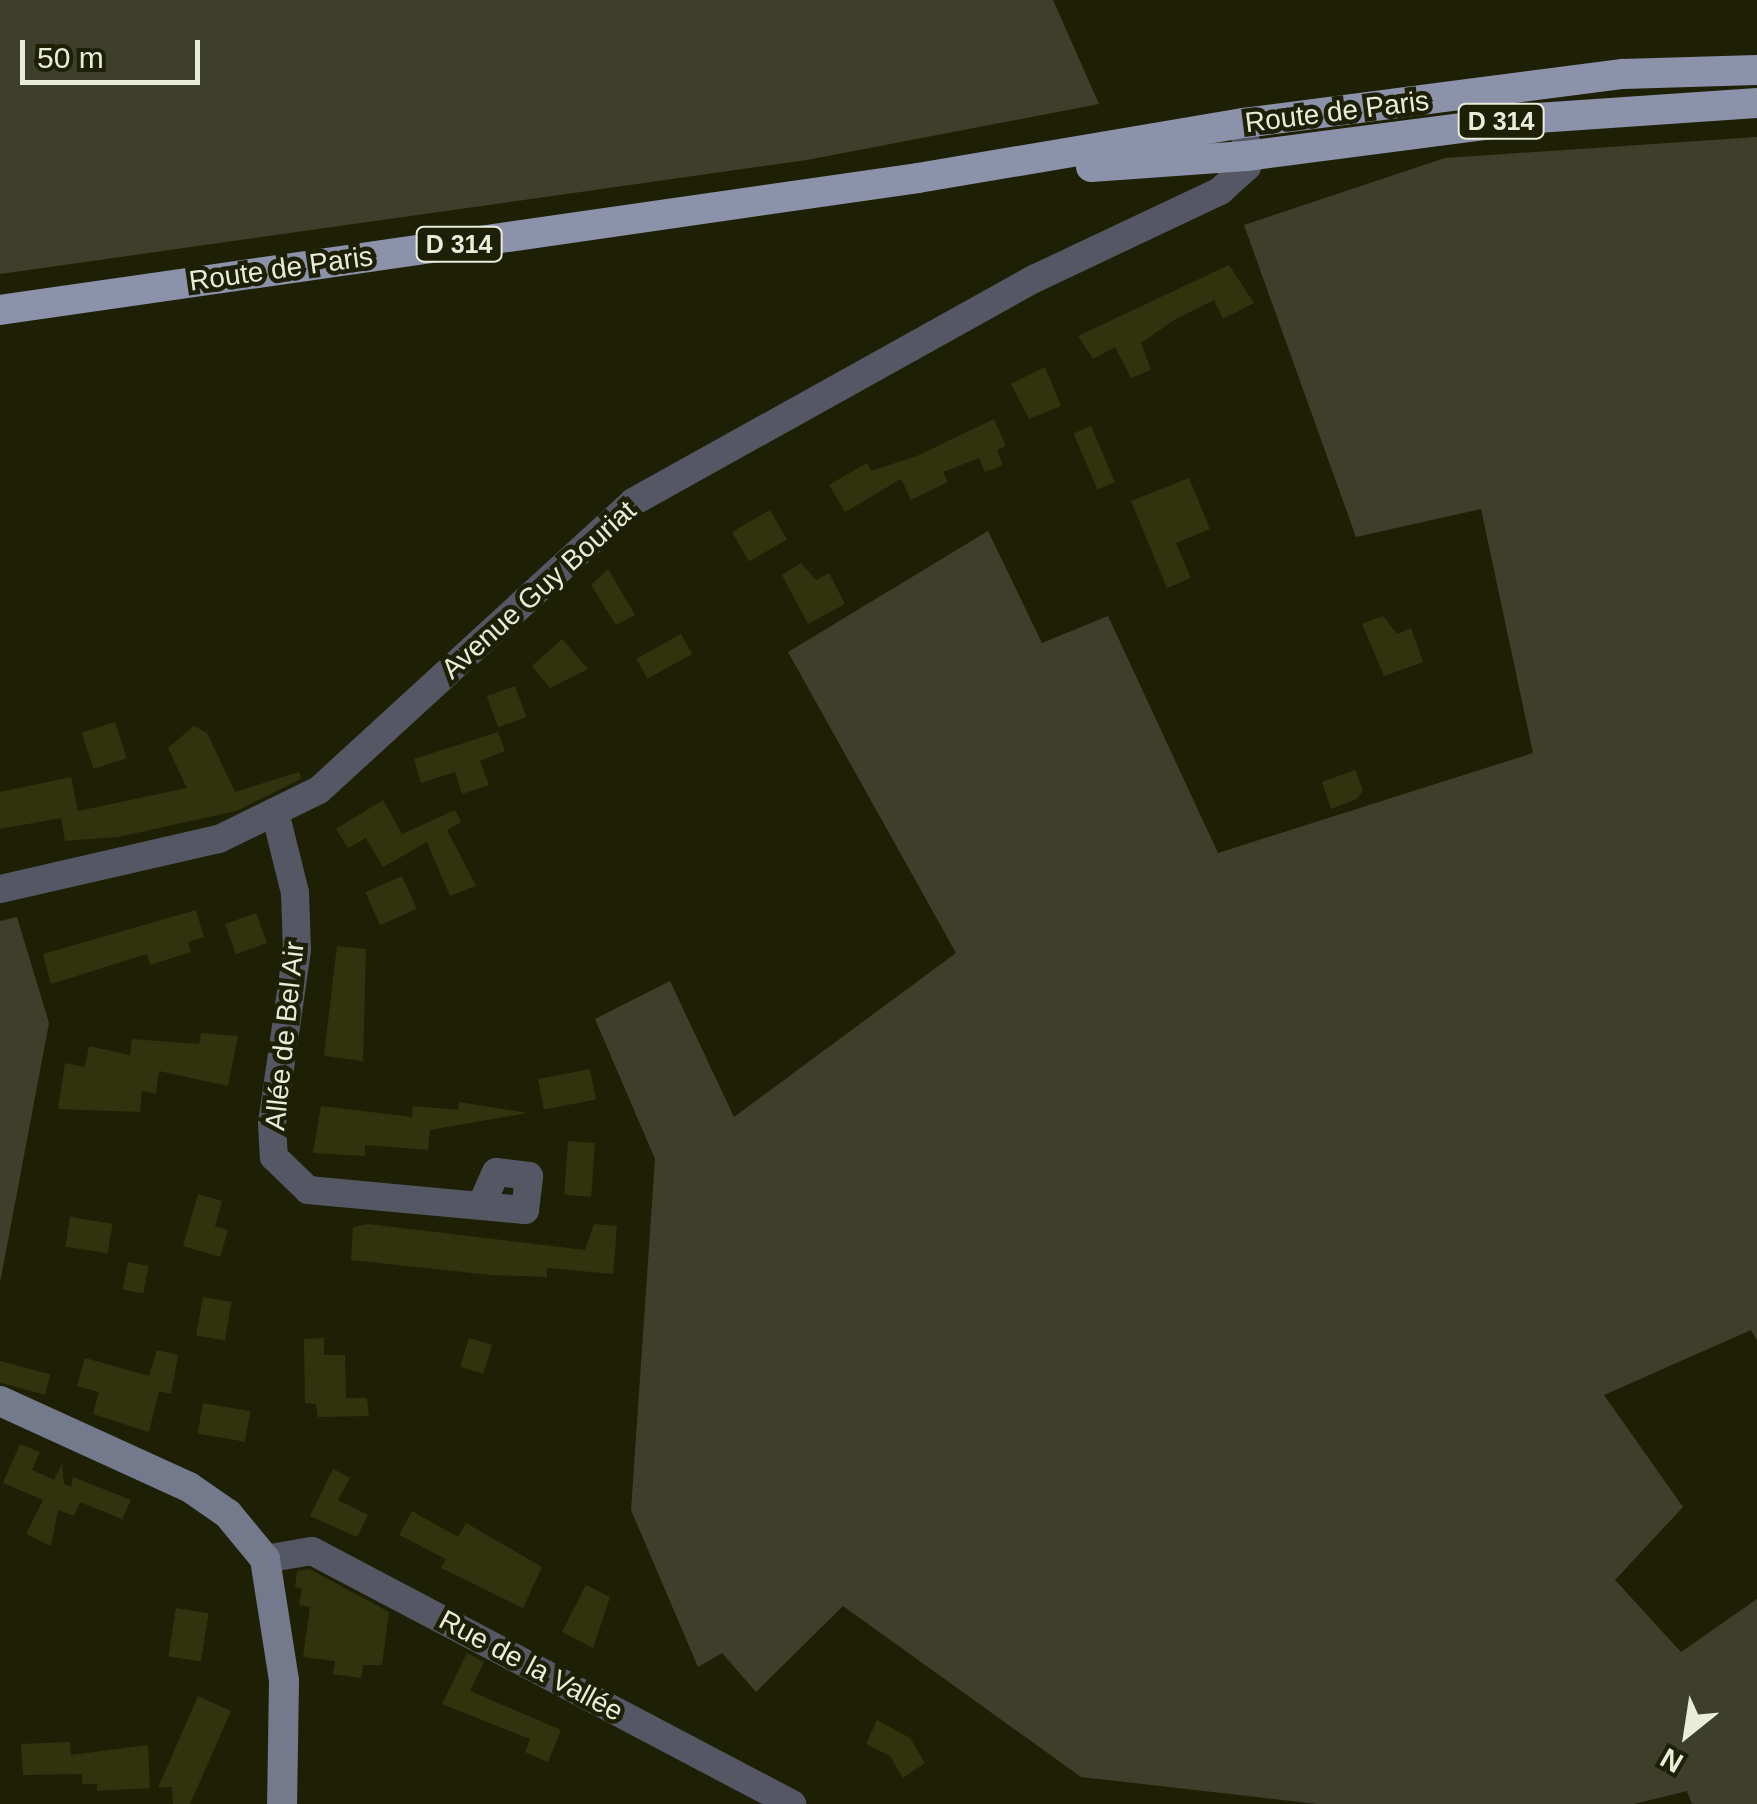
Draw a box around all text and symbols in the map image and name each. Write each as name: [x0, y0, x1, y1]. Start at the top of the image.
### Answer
scale bar: [25, 20, 205, 82]
text: 50 m: [37, 41, 104, 74]
street label: Route de Paris: [1243, 84, 1431, 140]
road number: D 314: [1456, 101, 1546, 141]
road number: D 314: [414, 224, 504, 264]
street label: Route de Paris: [187, 239, 375, 299]
street label: Avenue Guy Bouriat: [435, 494, 643, 686]
street label: Allée de Bel Air: [258, 939, 312, 1133]
street label: Rue de la Vallée: [433, 1603, 629, 1729]
north arrow: [1637, 1684, 1737, 1784]
text: N: [1655, 1742, 1688, 1779]

